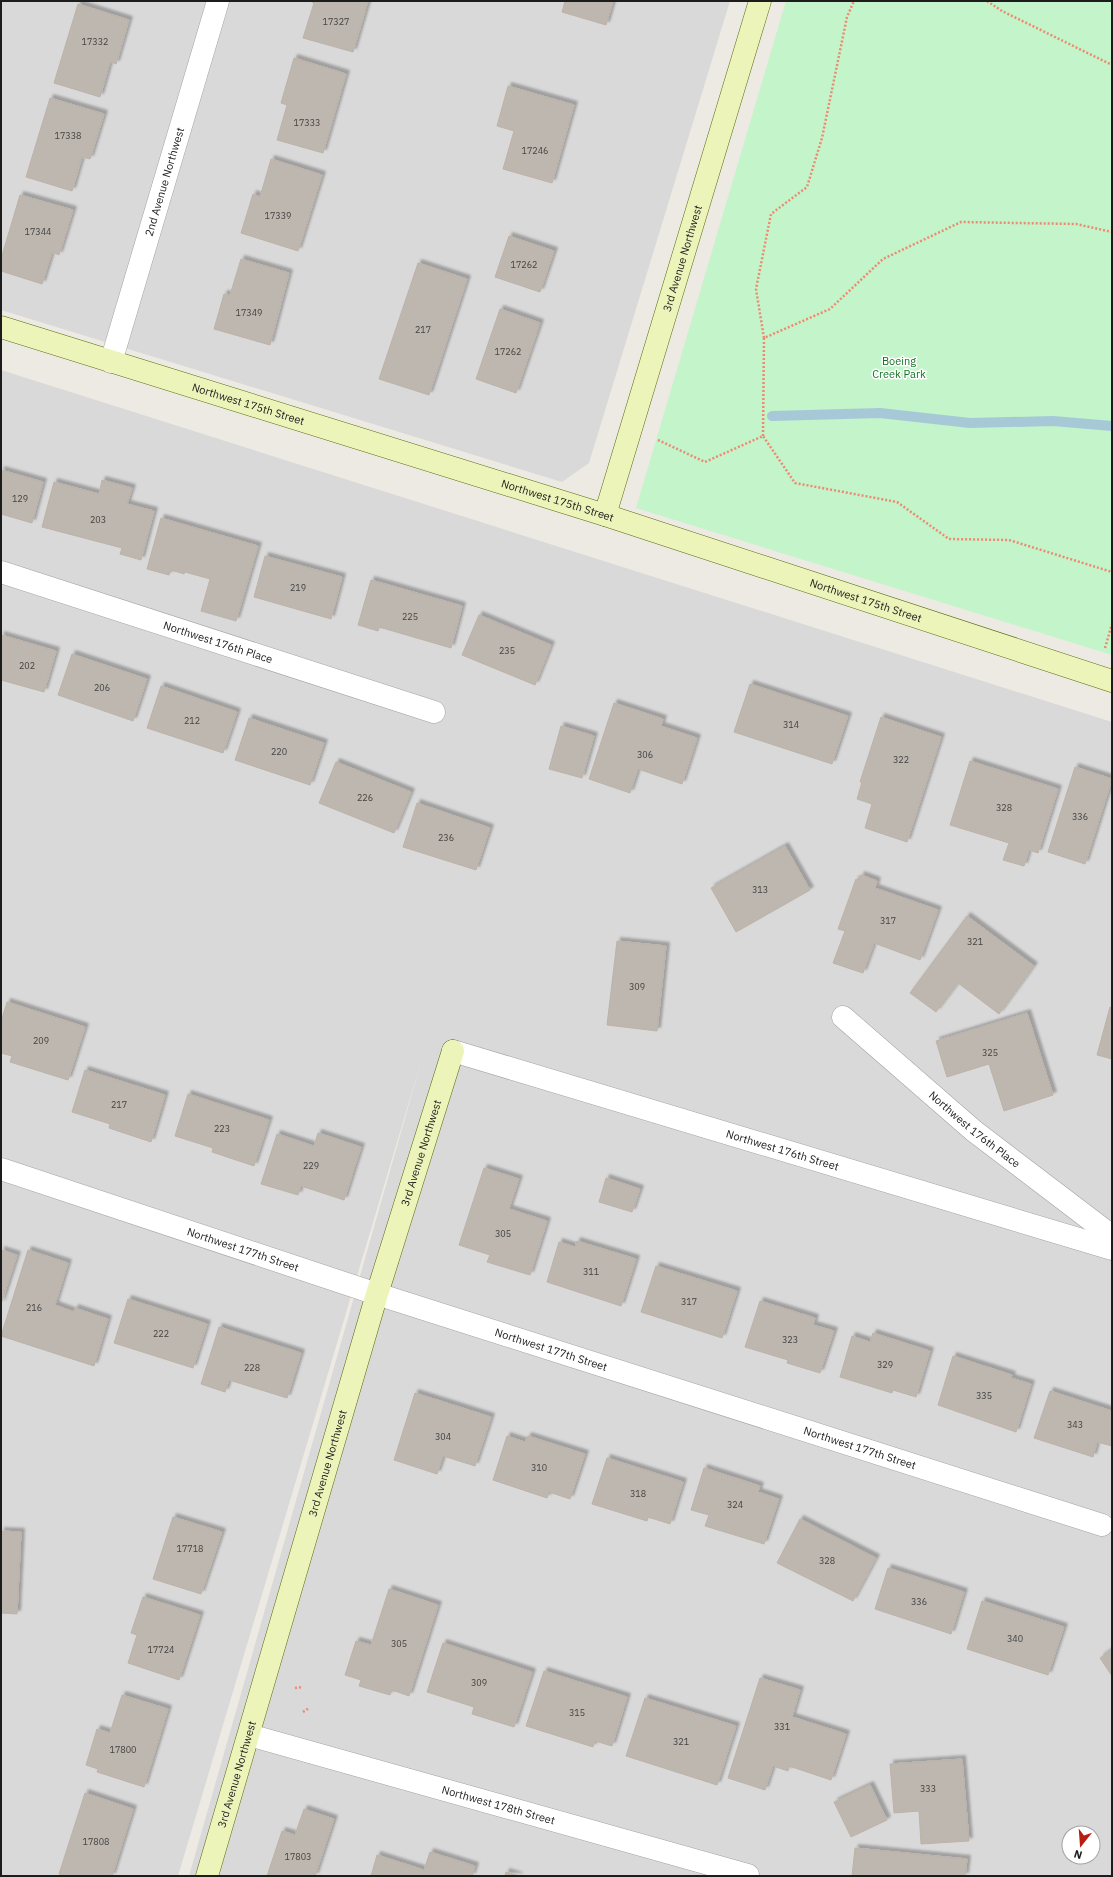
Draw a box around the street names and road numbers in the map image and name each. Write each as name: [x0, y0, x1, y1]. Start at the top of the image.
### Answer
street label: 2nd Avenue Northwest: [142, 125, 187, 238]
street label: 3rd Avenue Northwest: [660, 203, 705, 313]
street label: Northwest 175th Street: [190, 380, 306, 428]
street label: Northwest 175th Street: [500, 476, 616, 524]
street label: Northwest 175th Street: [808, 576, 924, 625]
street label: Northwest 176th Place: [162, 618, 274, 666]
street label: Northwest 176th Place: [926, 1088, 1023, 1171]
street label: 3rd Avenue Northwest: [398, 1098, 444, 1208]
street label: Northwest 176th Street: [724, 1126, 841, 1174]
street label: Northwest 177th Street: [185, 1224, 301, 1275]
street label: Northwest 177th Street: [493, 1325, 609, 1374]
street label: 3rd Avenue Northwest: [305, 1408, 350, 1518]
street label: Northwest 177th Street: [802, 1423, 918, 1472]
street label: 3rd Avenue Northwest: [214, 1719, 259, 1829]
street label: Northwest 178th Street: [440, 1782, 557, 1828]

